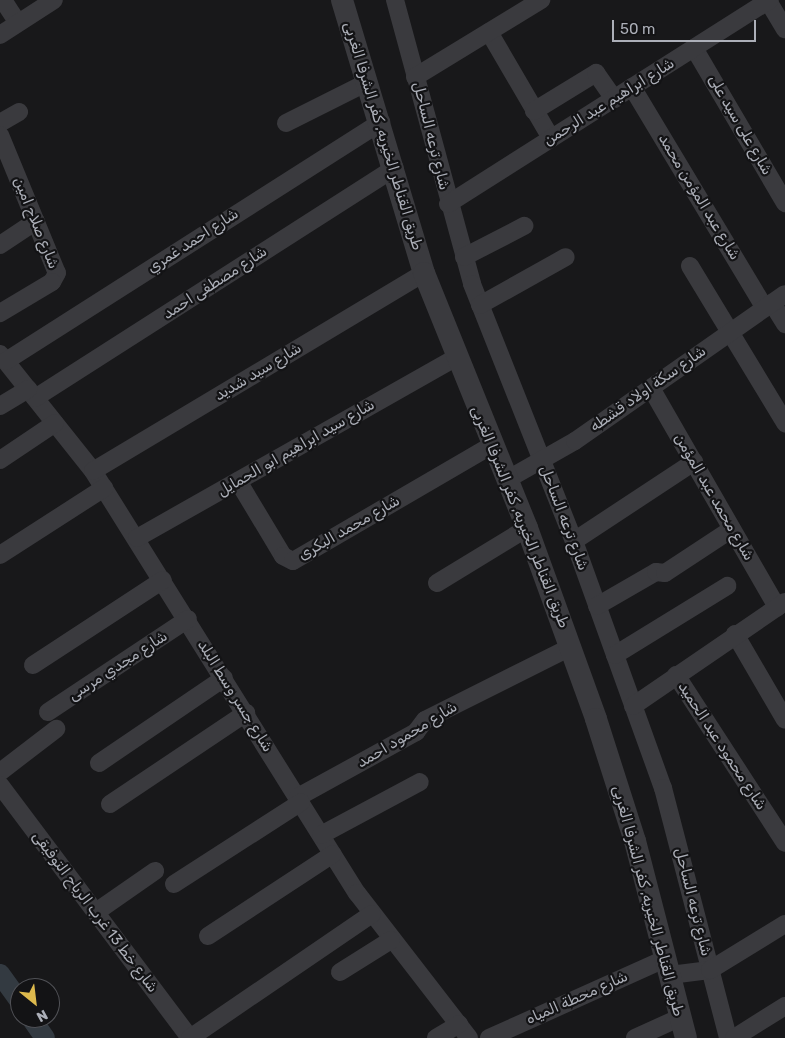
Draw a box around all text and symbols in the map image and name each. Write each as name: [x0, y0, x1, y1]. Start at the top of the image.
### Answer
scale bar: [615, 10, 759, 42]
street label: طريق القناطر الخيريه, كفر الشرفا الغربى: [340, 20, 426, 252]
text: 50 m: [620, 20, 655, 38]
street label: شارع ابراهيم عبد الرحمن: [540, 54, 678, 150]
street label: شارع على سيد على: [704, 72, 776, 178]
street label: شارع ترعه الساحل: [409, 80, 453, 192]
street label: شارع عبد المؤمن محمد: [654, 131, 744, 263]
street label: شارع صلاح امين: [9, 175, 63, 271]
street label: شارع احمد غمري: [144, 205, 242, 277]
street label: شارع مصطفى احمد: [160, 243, 270, 323]
street label: شارع سيد شديد: [211, 339, 305, 405]
street label: شارع سكة اولاد قشطه: [587, 342, 709, 436]
street label: شارع سيد ابراهيم ابو الحمايل: [214, 396, 378, 500]
street label: طريق القناطر الخيريه, كفر الشرفا الغربى: [467, 403, 573, 631]
street label: شارع محمد عبد المؤمن: [670, 430, 758, 564]
street label: شارع ترعه الساحل: [536, 463, 592, 573]
street label: شارع محمد البكرى: [295, 492, 403, 564]
street label: شارع مجدي مرسى: [65, 627, 171, 705]
street label: شارع جسر وسط البلد: [193, 637, 277, 755]
street label: شارع محمود عبد الحميد: [674, 678, 770, 814]
street label: شارع محمود احمد: [354, 698, 460, 772]
street label: طريق القناطر الخيريه, كفر الشرفا الغربى: [608, 784, 688, 1018]
street label: شارع خط 13 غرب الرياح التوفيقى: [28, 828, 162, 996]
street label: شارع ترعه الساحل: [671, 846, 715, 958]
street label: شارع محطة المياه: [523, 967, 631, 1029]
north arrow: [10, 978, 60, 1028]
text: N: [34, 1006, 51, 1026]

